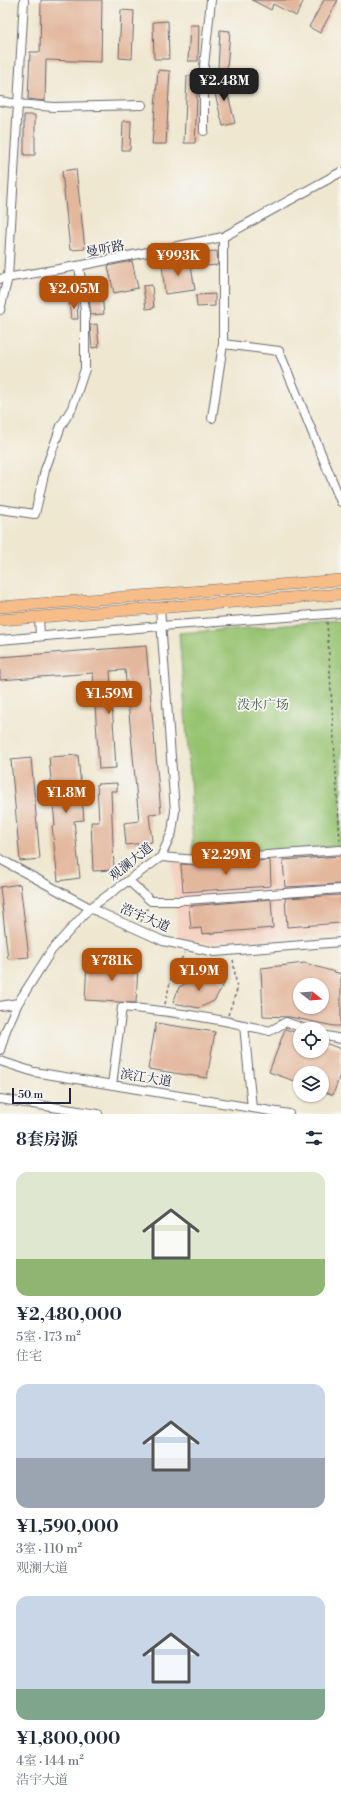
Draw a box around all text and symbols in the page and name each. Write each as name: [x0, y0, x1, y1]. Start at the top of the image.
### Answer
pin: ¥2.48M: [191, 68, 257, 102]
text: ¥2.48M: [199, 73, 249, 89]
street label: 曼听路: [84, 237, 126, 261]
pin: ¥993K: [150, 243, 206, 277]
text: ¥993K: [156, 248, 200, 264]
pin: ¥2.05M: [41, 276, 107, 310]
text: ¥2.05M: [48, 281, 100, 297]
pin: ¥1.59M: [76, 681, 142, 715]
text: ¥1.59M: [85, 686, 133, 702]
park label: 泼水广场: [237, 697, 289, 713]
pin: ¥1.8M: [38, 780, 94, 814]
text: ¥1.8M: [46, 785, 86, 801]
street label: 观澜大道: [106, 839, 156, 885]
pin: ¥2.29M: [193, 842, 259, 876]
text: ¥2.29M: [201, 847, 251, 863]
street label: 浩宇大道: [118, 900, 172, 936]
pin: ¥781K: [84, 948, 140, 982]
text: ¥781K: [91, 953, 133, 969]
pin: ¥1.9M: [171, 958, 227, 992]
text: ¥1.9M: [179, 963, 219, 979]
north arrow: [293, 978, 329, 1014]
map controls: [293, 978, 329, 1102]
button: locate: [293, 1022, 329, 1058]
street label: 滨江大道: [119, 1066, 173, 1090]
button: layers: [293, 1066, 329, 1102]
scale bar: [12, 1086, 71, 1105]
text: 50 m: [18, 1088, 43, 1102]
icon: filters: [303, 1127, 325, 1149]
text: 8套房源: [16, 1129, 78, 1151]
icon: home: [135, 1198, 207, 1270]
text: ¥2,480,000: [16, 1304, 122, 1326]
text: 5室 · 173 m²: [16, 1329, 81, 1345]
text: 住宅: [16, 1348, 42, 1364]
icon: home: [135, 1410, 207, 1482]
text: ¥1,590,000: [16, 1516, 119, 1538]
text: 3室 · 110 m²: [16, 1541, 82, 1557]
text: 观澜大道: [16, 1560, 68, 1576]
icon: home: [135, 1622, 207, 1694]
text: ¥1,800,000: [16, 1728, 120, 1750]
text: 4室 · 144 m²: [16, 1753, 84, 1769]
text: 浩宇大道: [16, 1772, 68, 1788]

